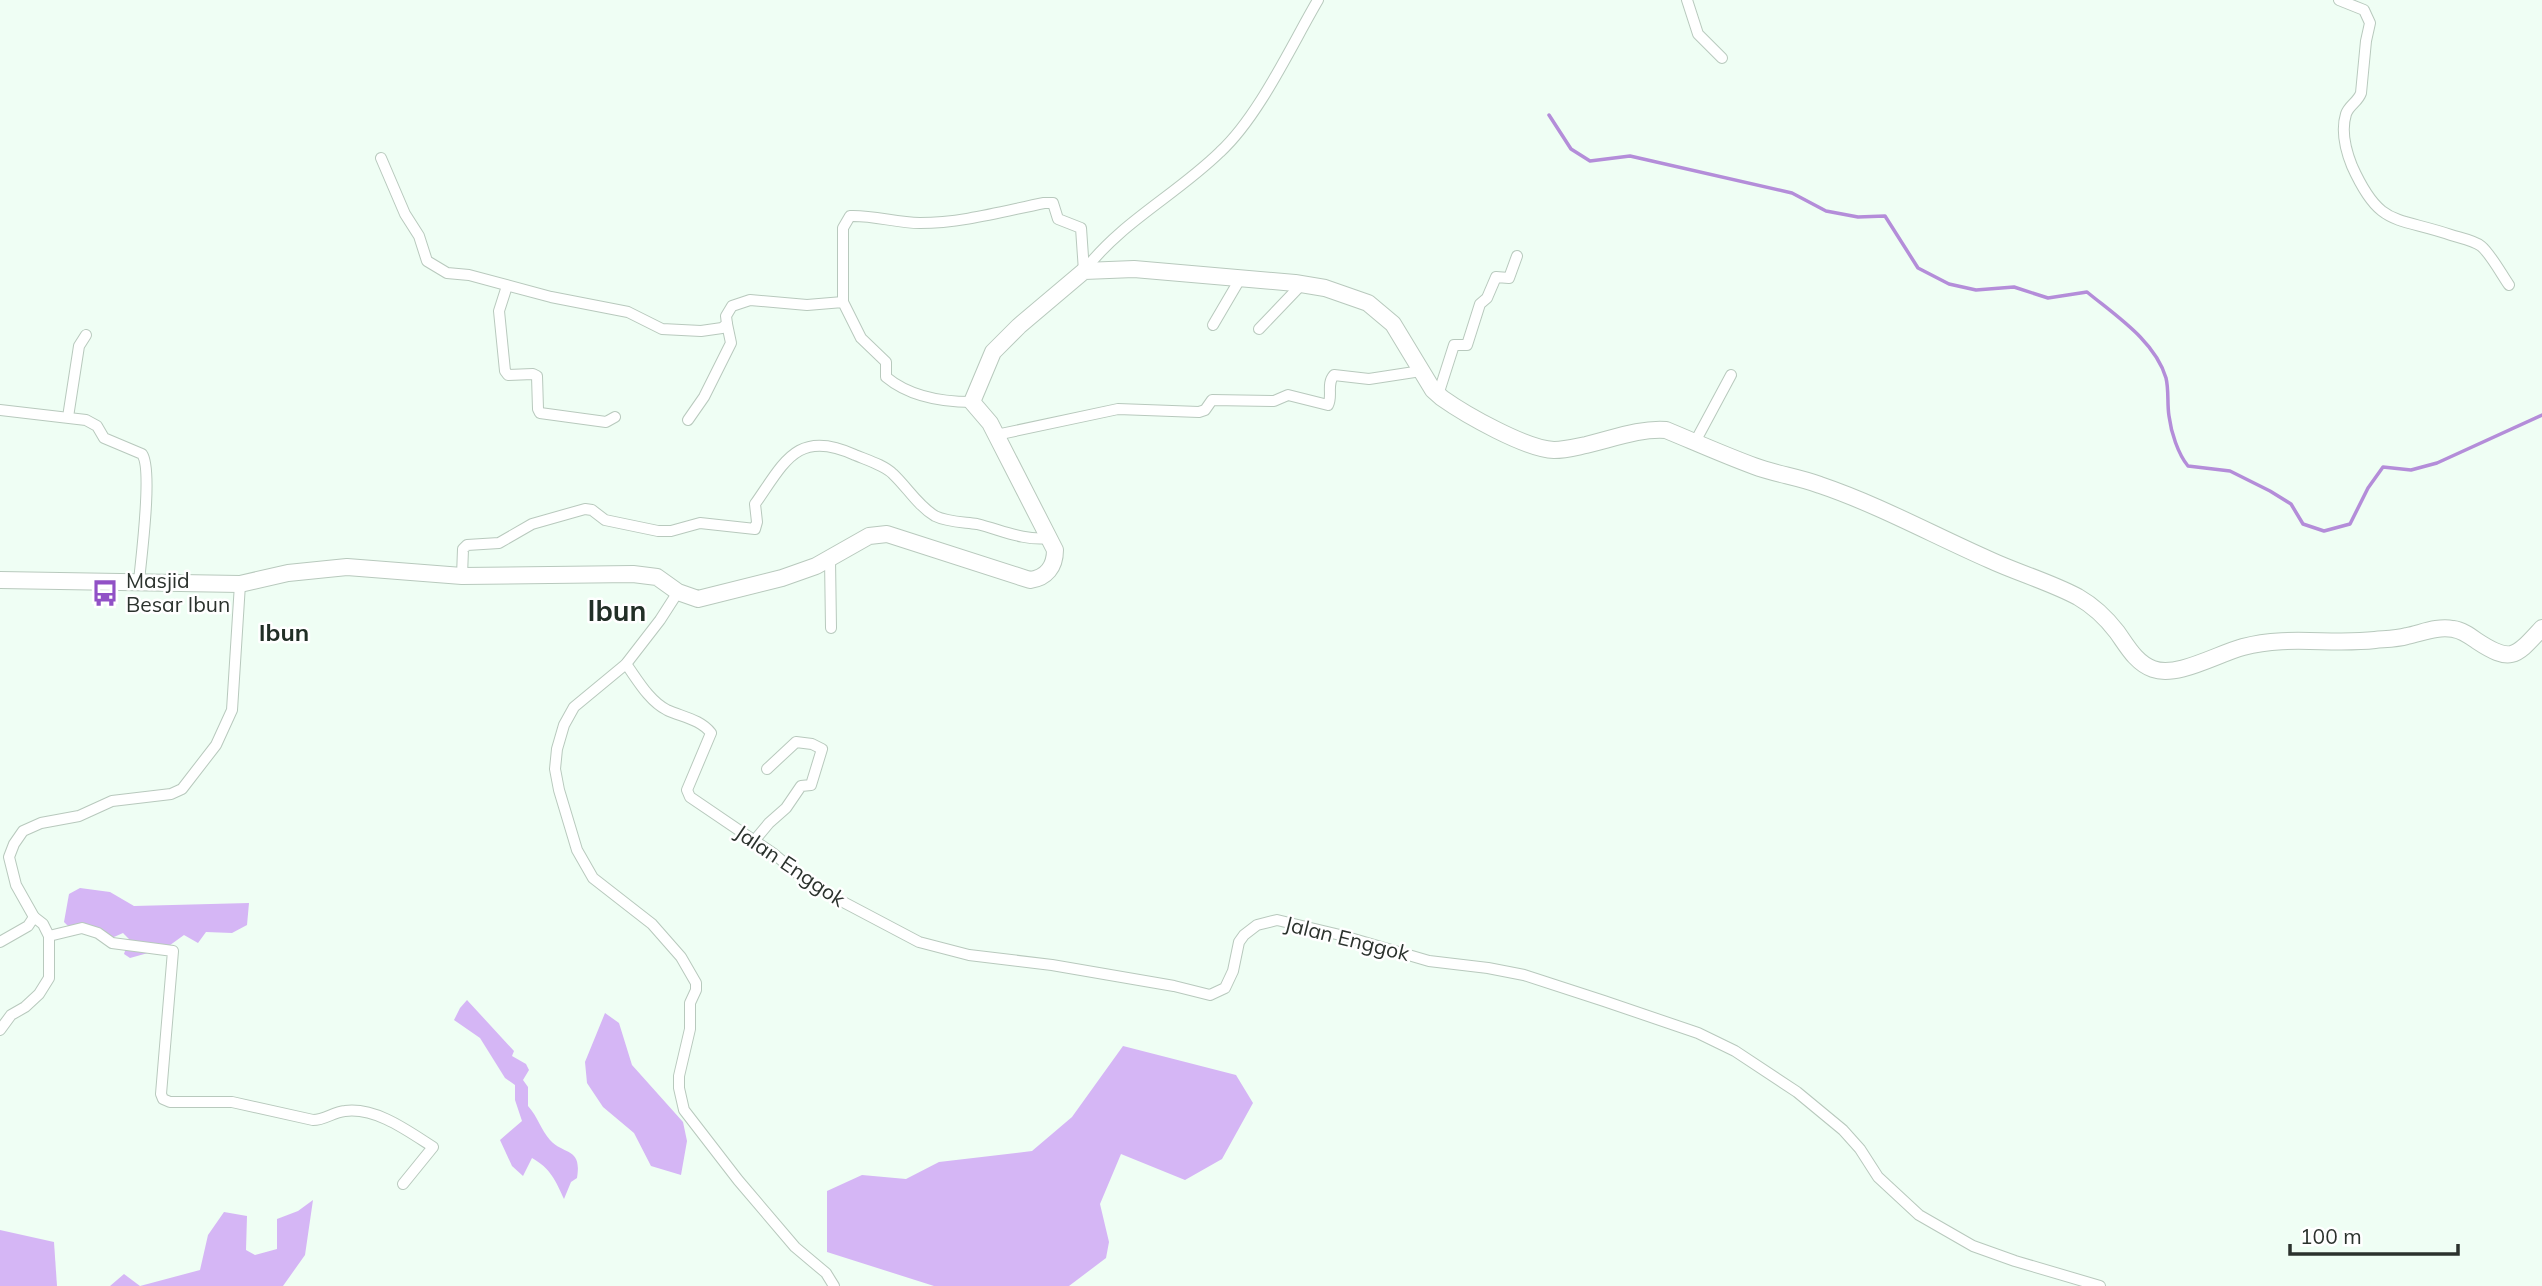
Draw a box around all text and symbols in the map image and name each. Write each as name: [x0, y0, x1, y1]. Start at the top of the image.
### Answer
place label: Masjid Besar Ibun: [126, 567, 230, 617]
bus stop icon: Masjid Besar Ibun: [90, 578, 120, 608]
district label: Ibun: [588, 593, 646, 628]
district label: Ibun: [259, 617, 309, 647]
street label: Jalan Enggok: [730, 819, 851, 912]
street label: Jalan Enggok: [1282, 910, 1413, 966]
scale bar: [2290, 1212, 2458, 1256]
text: 100 m: [2300, 1223, 2362, 1249]

